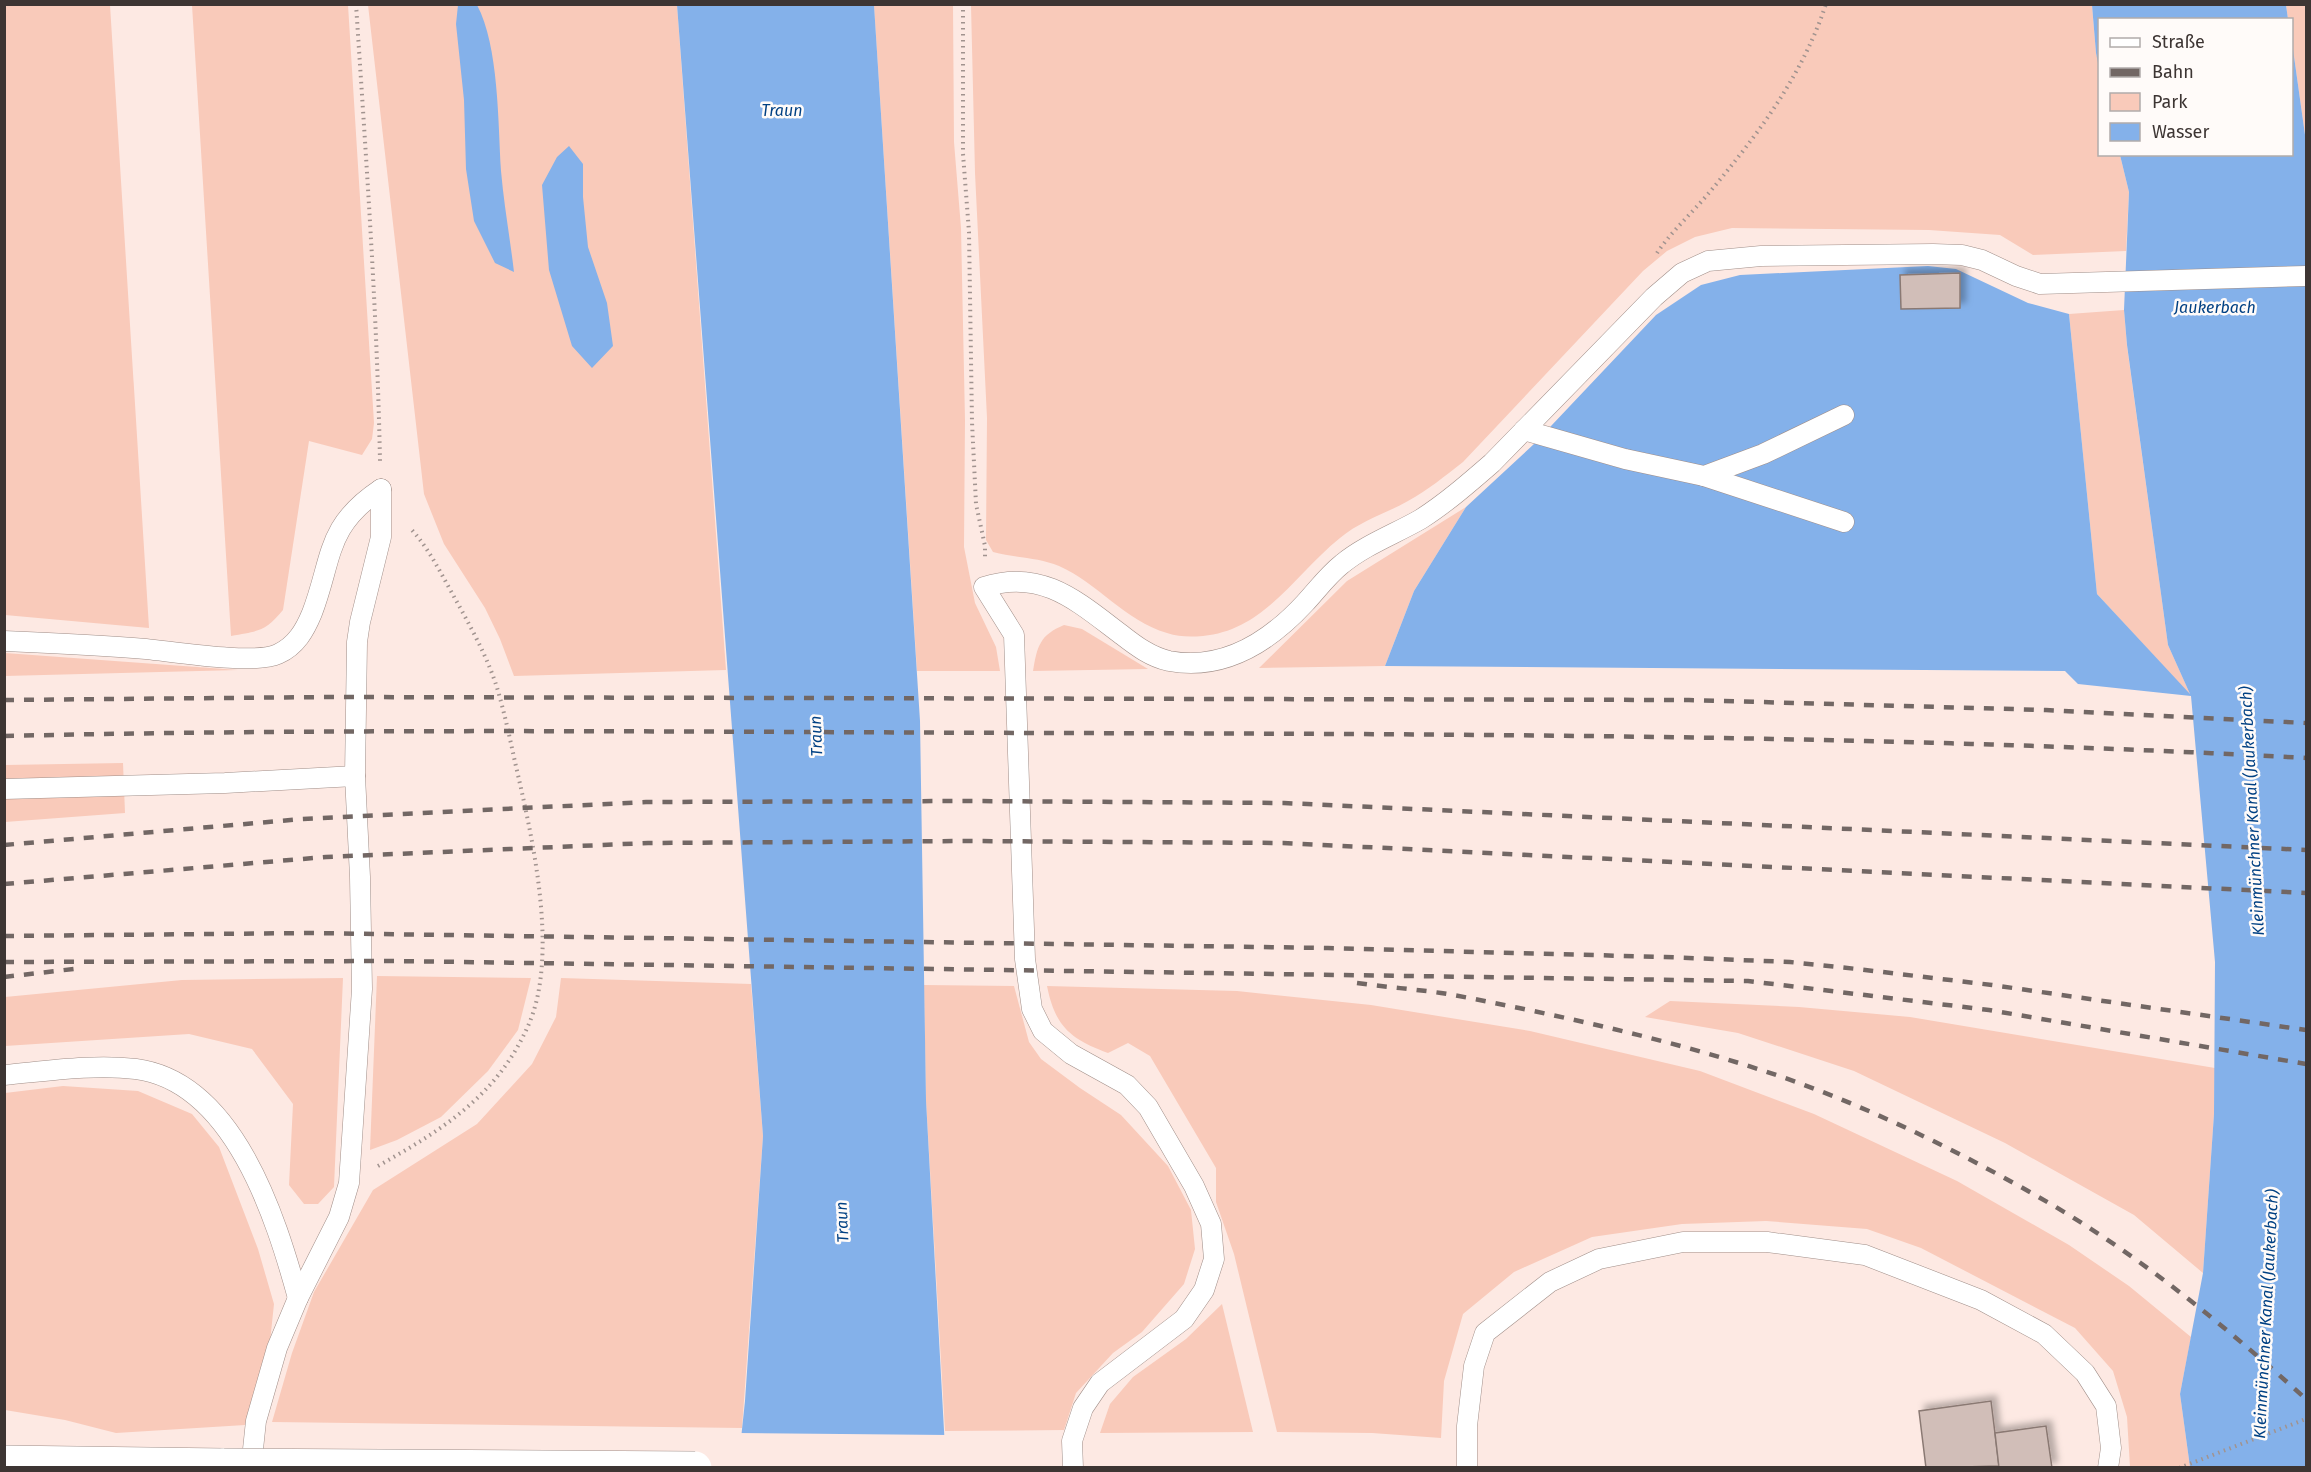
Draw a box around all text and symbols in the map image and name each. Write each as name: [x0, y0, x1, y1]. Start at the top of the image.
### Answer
legend: [2098, 18, 2293, 156]
text: Straße: [2152, 31, 2205, 53]
text: Bahn: [2152, 61, 2194, 83]
text: Park: [2152, 91, 2188, 113]
water label: Traun: [762, 101, 802, 120]
text: Wasser: [2152, 121, 2209, 143]
water label: Jaukerbach: [2173, 298, 2256, 317]
water label: Kleinmünchner Kanal (Jaukerbach): [2236, 686, 2268, 936]
water label: Traun: [806, 715, 826, 757]
water label: Kleinmünchner Kanal (Jaukerbach): [2250, 1189, 2282, 1439]
water label: Traun: [831, 1201, 853, 1243]

